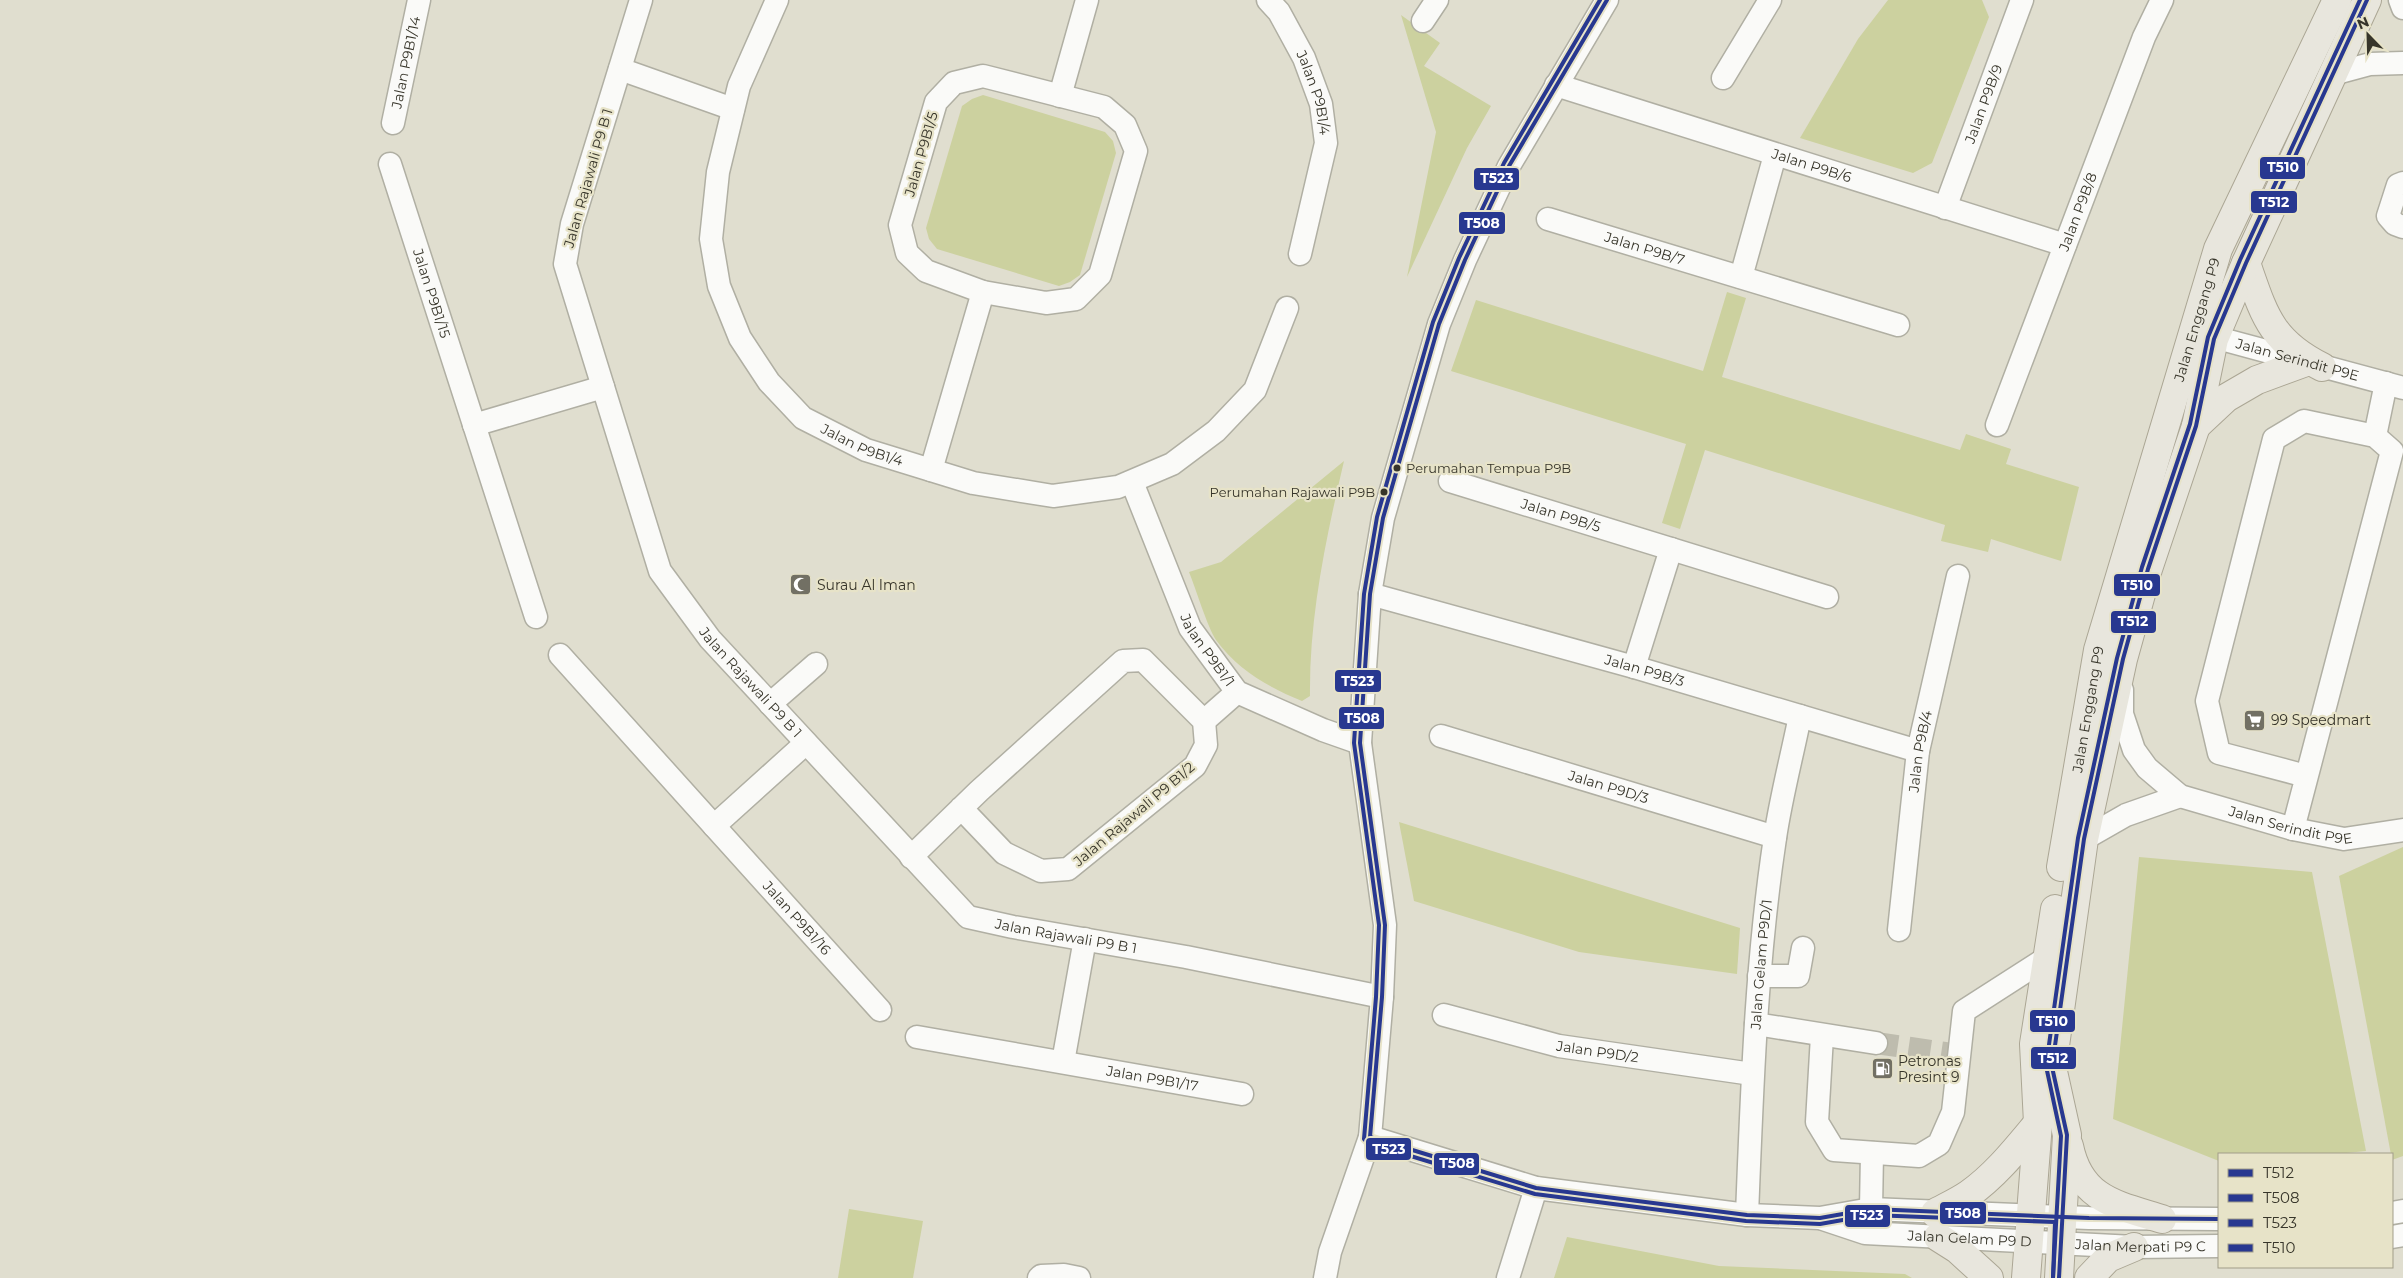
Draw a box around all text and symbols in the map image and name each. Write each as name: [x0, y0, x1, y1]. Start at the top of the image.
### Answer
north arrow: [2343, 10, 2393, 60]
text: N: [2354, 13, 2372, 34]
street label: Jalan P9B1/14: [387, 14, 425, 111]
street label: Jalan P9B1/4: [1292, 46, 1334, 137]
street label: Jalan P9B/9: [1960, 62, 2006, 147]
street label: Jalan Rajawali P9 B 1: [559, 106, 616, 251]
street label: Jalan P9B1/5: [900, 110, 942, 199]
street label: Jalan P9B/6: [1769, 144, 1854, 186]
line badge: T510: [2259, 156, 2306, 180]
text: T510: [2267, 158, 2299, 176]
line badge: T523: [1473, 167, 1520, 191]
text: T523: [1480, 169, 1514, 187]
street label: Jalan P9B/8: [2054, 170, 2101, 255]
line badge: T512: [2250, 190, 2298, 214]
text: T512: [2259, 193, 2289, 211]
line badge: T508: [1458, 211, 1506, 235]
text: T508: [1464, 214, 1500, 232]
street label: Jalan P9B/7: [1601, 227, 1687, 269]
street label: Jalan P9B1/15: [409, 246, 455, 340]
street label: Jalan Enggang P9: [2170, 256, 2224, 385]
street label: Jalan Serindit P9E: [2233, 334, 2361, 385]
street label: Jalan P9B1/4: [817, 419, 906, 470]
place label: Perumahan Tempua P9B: [1406, 460, 1571, 476]
marker: Perumahan Tempua P9B: [1392, 463, 1402, 473]
place label: Perumahan Rajawali P9B: [1210, 484, 1375, 500]
marker: Perumahan Rajawali P9B: [1379, 487, 1389, 497]
street label: Jalan P9B/5: [1518, 494, 1603, 536]
mosque icon: Surau Al Iman: [789, 573, 813, 597]
line badge: T510: [2113, 573, 2161, 597]
place label: Surau Al Iman: [817, 576, 916, 594]
text: T510: [2121, 576, 2153, 594]
street label: Jalan P9B1/1: [1176, 610, 1239, 690]
line badge: T512: [2110, 610, 2157, 634]
text: T512: [2118, 612, 2148, 630]
street label: Jalan Rajawali P9 B 1: [695, 623, 806, 741]
street label: Jalan Enggang P9: [2068, 645, 2108, 775]
street label: Jalan P9B/3: [1602, 650, 1687, 690]
line badge: T523: [1334, 669, 1382, 693]
text: T523: [1341, 672, 1375, 690]
line badge: T508: [1338, 706, 1385, 730]
street label: Jalan P9B/4: [1905, 708, 1936, 794]
supermarket icon: 99 Speedmart: [2243, 708, 2267, 732]
text: T508: [1344, 709, 1380, 727]
place label: 99 Speedmart: [2271, 711, 2371, 729]
street label: Jalan Rajawali P9 B1/2: [1069, 758, 1198, 871]
street label: Jalan P9D/3: [1565, 766, 1651, 807]
street label: Jalan Serindit P9E: [2226, 801, 2354, 848]
street label: Jalan P9B1/16: [758, 876, 835, 959]
street label: Jalan Gelam P9D/1: [1747, 898, 1776, 1031]
street label: Jalan Rajawali P9 B 1: [992, 914, 1138, 957]
line badge: T510: [2029, 1009, 2076, 1033]
text: T510: [2036, 1012, 2068, 1030]
street label: Jalan P9D/2: [1554, 1037, 1640, 1066]
line badge: T512: [2030, 1046, 2077, 1070]
text: T512: [2038, 1049, 2068, 1067]
place label: Petronas Presint 9: [1898, 1052, 1961, 1086]
fuel station icon: Petronas Presint 9: [1870, 1057, 1894, 1081]
street label: Jalan P9B1/17: [1104, 1061, 1200, 1095]
line badge: T523: [1365, 1137, 1412, 1161]
text: T523: [1372, 1140, 1406, 1158]
line badge: T508: [1433, 1152, 1480, 1176]
legend: [2218, 1153, 2393, 1268]
text: T508: [1439, 1154, 1475, 1172]
text: T512: [2263, 1163, 2294, 1182]
text: T508: [2263, 1188, 2300, 1207]
line badge: T508: [1939, 1201, 1987, 1225]
line badge: T523: [1844, 1204, 1891, 1228]
text: T508: [1945, 1204, 1981, 1222]
text: T523: [1850, 1206, 1884, 1224]
text: T523: [2263, 1213, 2297, 1232]
street label: Jalan Gelam P9 D: [1906, 1226, 2032, 1251]
street label: Jalan Merpati P9 C: [2074, 1235, 2206, 1256]
text: T510: [2263, 1238, 2295, 1257]

